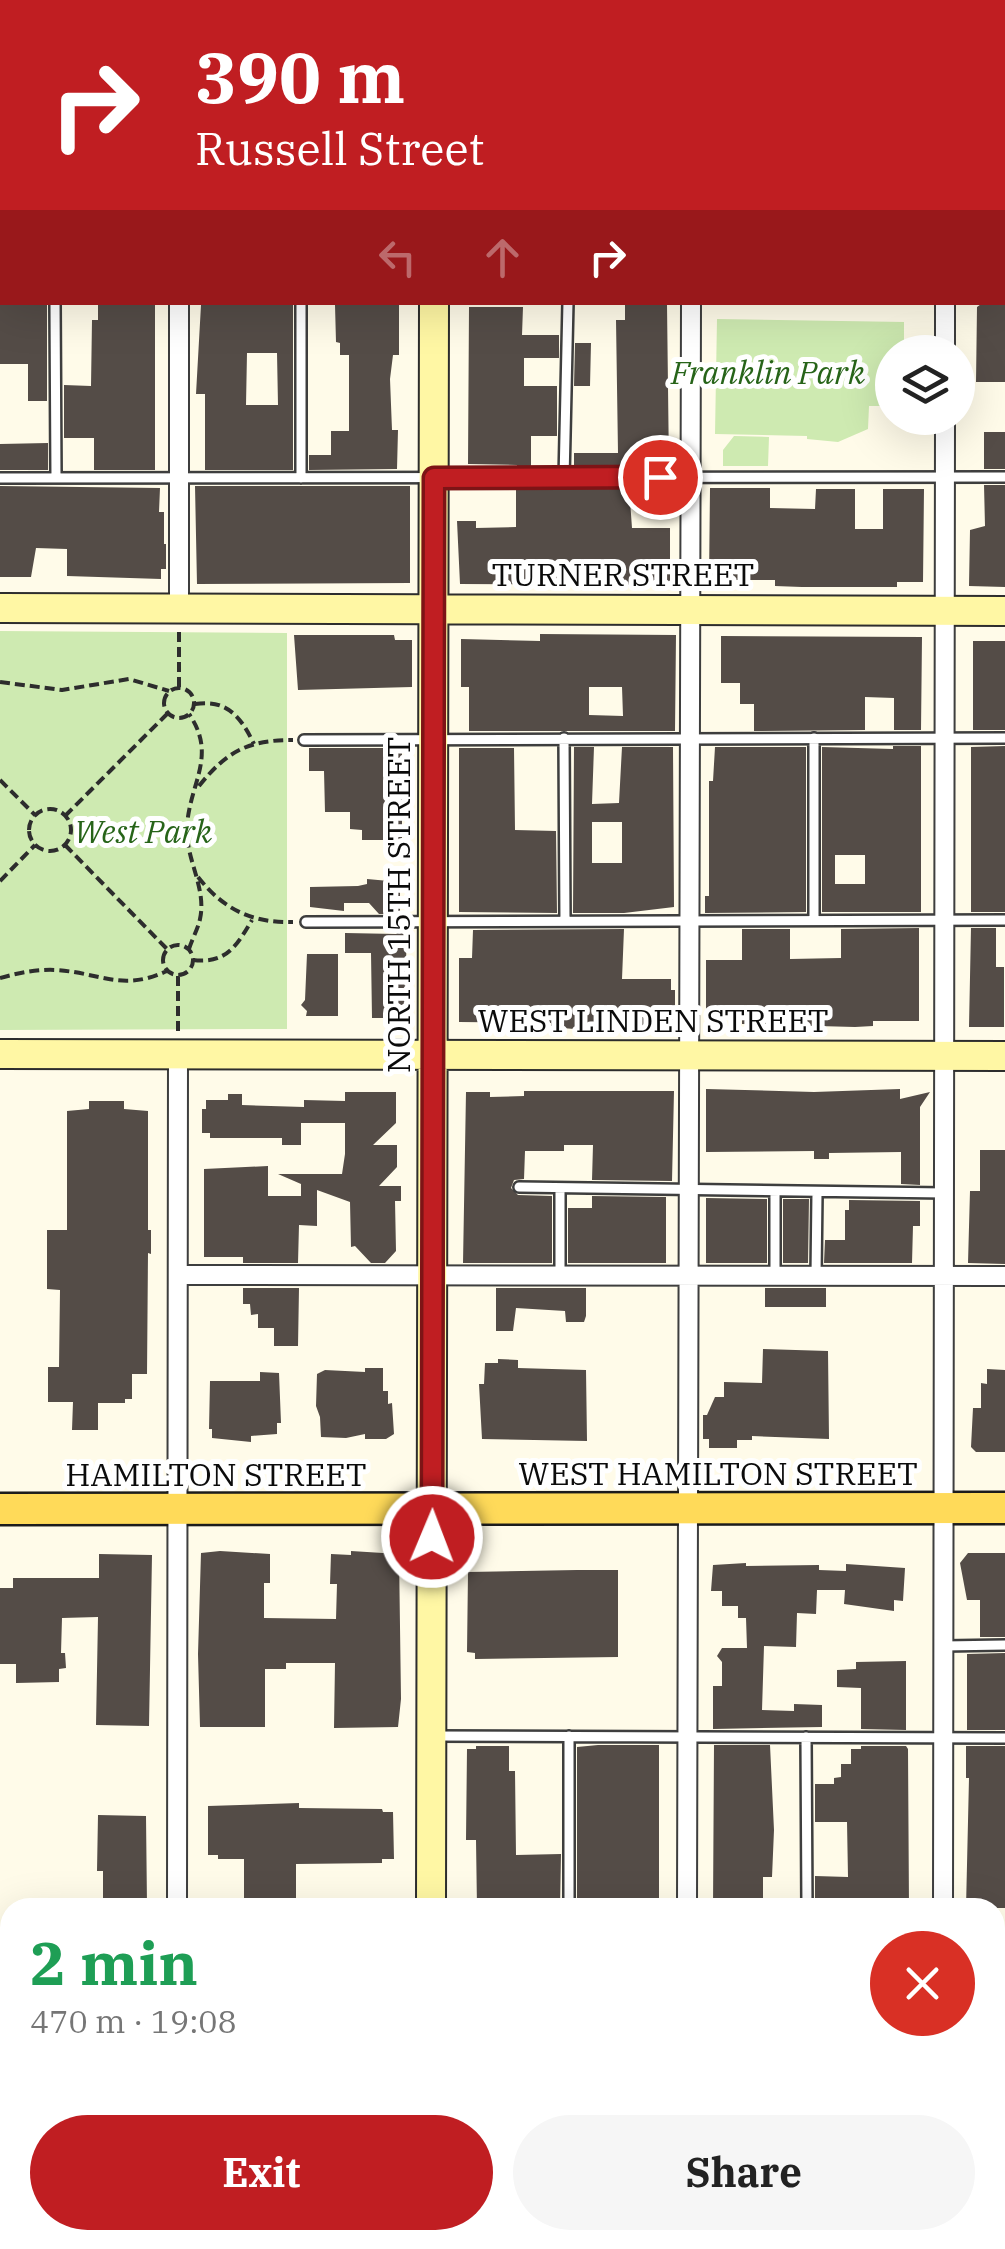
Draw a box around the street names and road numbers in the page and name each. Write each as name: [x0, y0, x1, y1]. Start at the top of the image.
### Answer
street label: TURNER STREET: [492, 553, 754, 595]
street label: NORTH 15TH STREET: [377, 737, 419, 1073]
street label: WEST LINDEN STREET: [477, 999, 829, 1041]
street label: WEST HAMILTON STREET: [518, 1452, 918, 1494]
street label: HAMILTON STREET: [65, 1453, 367, 1495]

